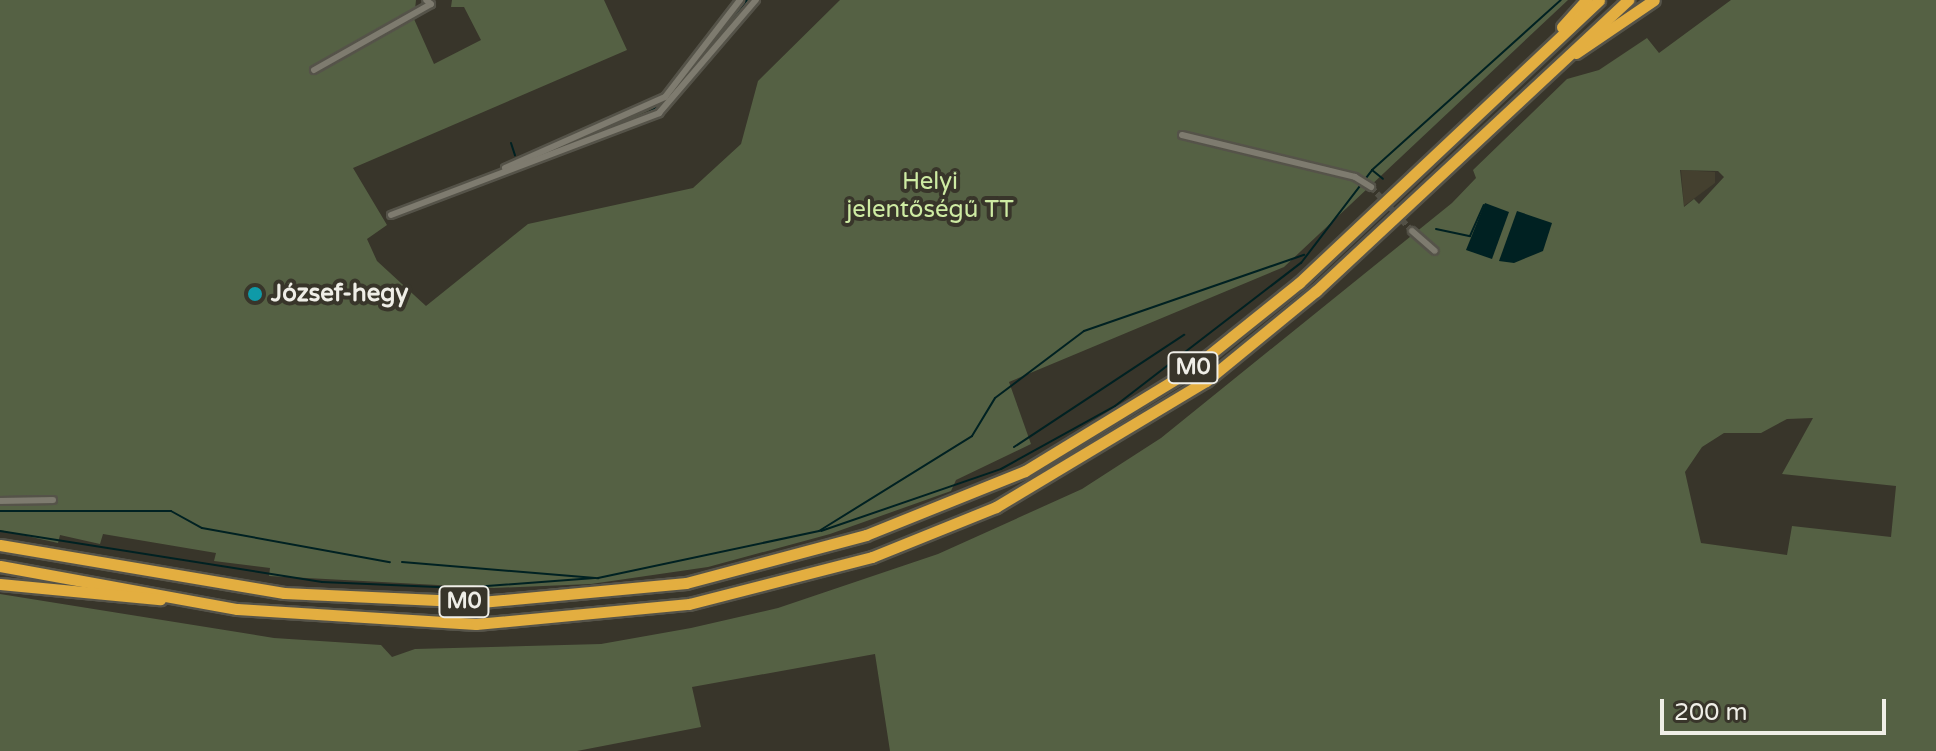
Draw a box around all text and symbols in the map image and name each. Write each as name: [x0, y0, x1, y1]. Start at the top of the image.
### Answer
park label: Helyi jelentőségű TT: [846, 168, 1014, 224]
place label: József-hegy: [271, 280, 408, 308]
marker: József-hegy: [246, 285, 264, 303]
road number: M0: [1167, 350, 1219, 386]
road number: M0: [438, 584, 490, 620]
scale bar: [1664, 683, 1890, 733]
text: 200 m: [1674, 698, 1748, 727]

